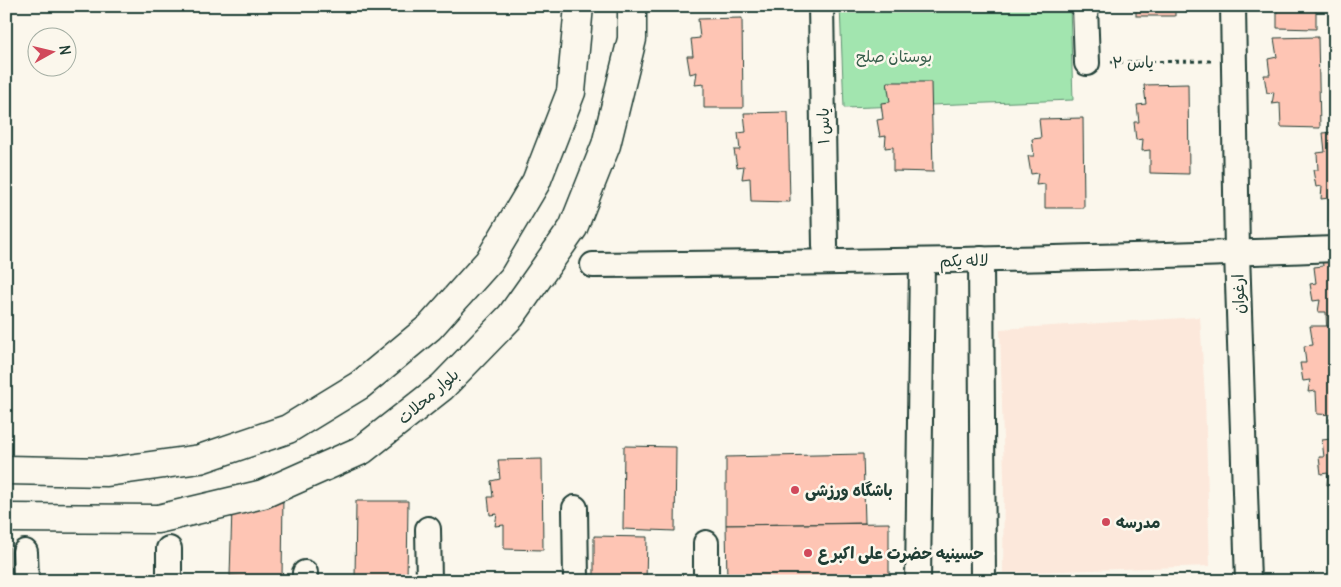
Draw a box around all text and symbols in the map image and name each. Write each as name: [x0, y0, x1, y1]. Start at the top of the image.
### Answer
north arrow: [28, 28, 78, 78]
text: N: [55, 44, 74, 56]
park label: بوستان صلح: [856, 46, 932, 67]
street label: یاس ۲: [1112, 52, 1154, 72]
street label: یاس ۱: [813, 108, 833, 144]
street label: لاله یکم: [939, 250, 989, 273]
street label: ارغوان: [1227, 274, 1250, 314]
street label: بلوار محلات: [393, 364, 463, 429]
place label: باشگاه ورزشی: [805, 480, 893, 501]
marker: باشگاه ورزشی: [789, 484, 801, 496]
place label: مدرسه: [1116, 512, 1161, 532]
marker: مدرسه: [1100, 516, 1112, 528]
place label: حسینیه حضرت علی اکبر ع: [818, 543, 984, 565]
marker: حسینیه حضرت علی اکبر ع: [802, 547, 814, 559]

